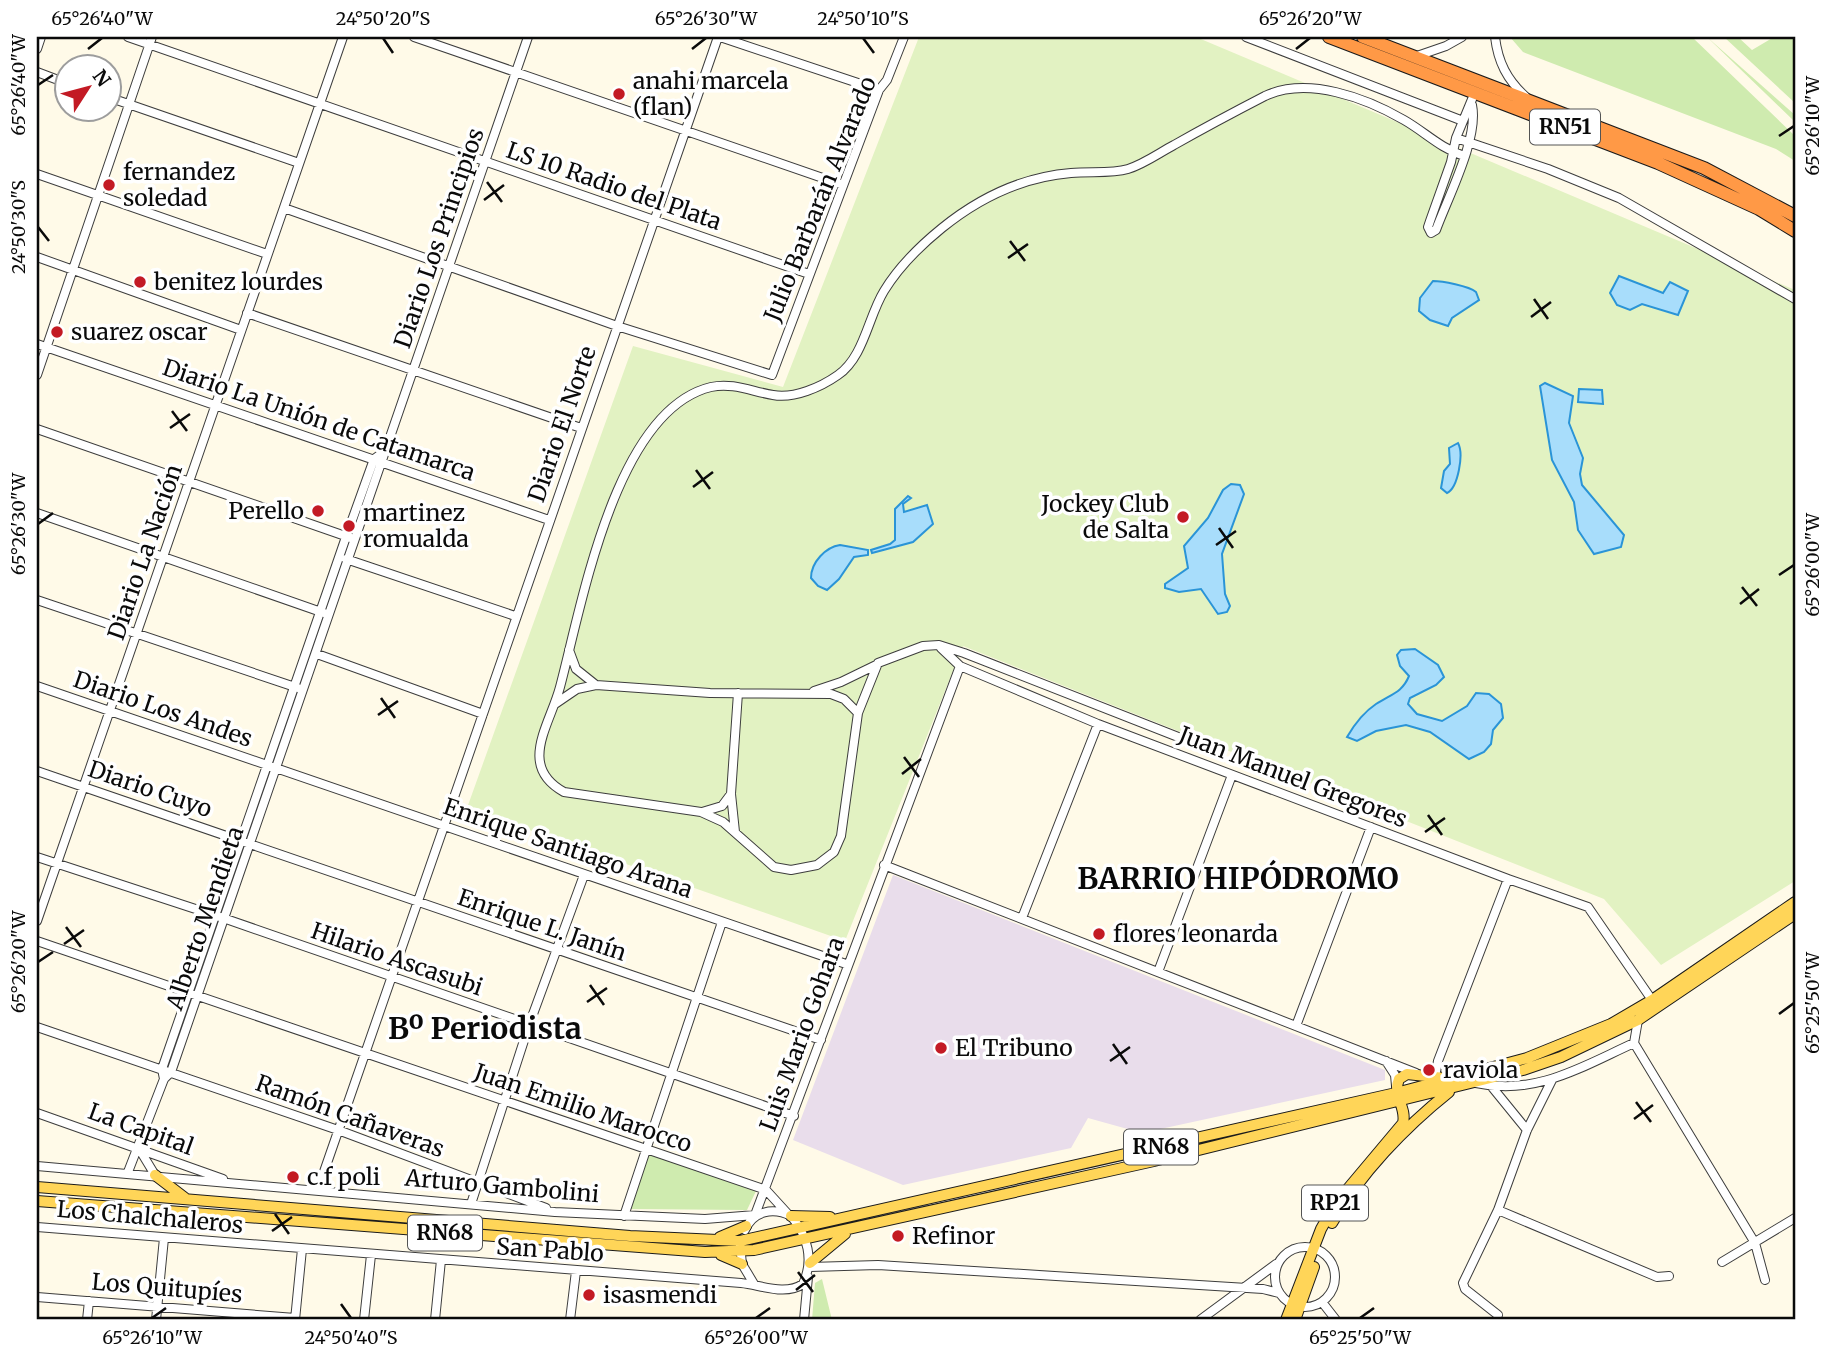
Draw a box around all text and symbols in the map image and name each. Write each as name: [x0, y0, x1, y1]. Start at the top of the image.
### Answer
text: 65°26'40"W: [51, 7, 154, 30]
text: 24°50'20"S: [336, 7, 430, 30]
text: 65°26'30"W: [655, 7, 758, 30]
text: 24°50'10"S: [817, 7, 909, 30]
text: 65°26'20"W: [1259, 7, 1362, 30]
text: 65°26'40"W: [7, 33, 30, 136]
north arrow: [52, 52, 122, 122]
text: N: [88, 65, 116, 91]
place label: anahi marcela (flan): [633, 66, 789, 121]
street label: Julio Barbarán Alvarado: [757, 72, 882, 327]
text: 65°26'10"W: [1801, 75, 1824, 176]
marker: anahi marcela (flan): [611, 86, 627, 102]
road number: RN51: [1530, 110, 1600, 144]
street label: Diario Los Principios: [387, 124, 490, 352]
street label: LS 10 Radio del Plata: [503, 135, 725, 236]
place label: fernandez soledad: [123, 157, 235, 212]
marker: fernandez soledad: [101, 177, 117, 193]
text: 24°50'30"S: [7, 180, 30, 274]
place label: benitez lourdes: [153, 267, 323, 296]
marker: benitez lourdes: [132, 274, 148, 290]
place label: suarez oscar: [71, 317, 208, 346]
marker: suarez oscar: [49, 324, 65, 340]
street label: Diario El Norte: [521, 342, 602, 506]
street label: Diario La Unión de Catamarca: [159, 352, 479, 487]
street label: Diario La Nación: [101, 460, 188, 643]
text: 65°26'30"W: [7, 472, 30, 575]
place label: Jockey Club de Salta: [1040, 489, 1169, 544]
place label: Perello: [228, 496, 304, 525]
place label: martinez romualda: [363, 498, 469, 553]
marker: Perello: [310, 503, 326, 519]
marker: Jockey Club de Salta: [1175, 509, 1191, 525]
text: 65°26'00"W: [1801, 512, 1824, 617]
marker: martinez romualda: [341, 518, 357, 534]
street label: Diario Los Andes: [70, 664, 256, 753]
street label: Juan Manuel Gregores: [1174, 719, 1411, 833]
street label: Diario Cuyo: [84, 754, 216, 823]
street label: Enrique Santiago Arana: [440, 791, 697, 904]
street label: Alberto Mendieta: [159, 822, 250, 1014]
district label: BARRIO HIPÓDROMO: [1077, 859, 1399, 897]
street label: Enrique L. Janín: [454, 882, 630, 967]
text: 65°26'20"W: [7, 910, 30, 1013]
street label: Hilario Ascasubi: [307, 916, 487, 1001]
place label: flores leonarda: [1113, 919, 1278, 948]
marker: flores leonarda: [1091, 926, 1107, 942]
street label: Luis Mario Gohara: [753, 933, 850, 1135]
text: 65°25'50"W: [1801, 951, 1824, 1054]
district label: Bº Periodista: [388, 1009, 582, 1047]
place label: El Tribuno: [955, 1033, 1073, 1062]
marker: El Tribuno: [933, 1040, 949, 1056]
place label: raviola: [1443, 1055, 1518, 1084]
street label: Juan Emilio Marocco: [470, 1056, 696, 1158]
marker: raviola: [1421, 1062, 1437, 1078]
street label: Ramón Cañaveras: [252, 1068, 449, 1163]
street label: La Capital: [85, 1096, 198, 1161]
road number: RN68: [1124, 1130, 1198, 1164]
place label: c.f poli: [307, 1162, 380, 1191]
street label: Arturo Gambolini: [403, 1162, 600, 1208]
marker: c.f poli: [285, 1169, 301, 1185]
road number: RP21: [1302, 1186, 1368, 1220]
street label: Los Chalchaleros: [56, 1194, 244, 1239]
road number: RN68: [408, 1216, 482, 1250]
place label: Refinor: [912, 1221, 995, 1250]
marker: Refinor: [890, 1228, 906, 1244]
street label: San Pablo: [495, 1231, 605, 1268]
street label: Los Quitupíes: [90, 1266, 244, 1309]
place label: isasmendi: [603, 1280, 717, 1309]
marker: isasmendi: [581, 1287, 597, 1303]
text: 65°26'10"W: [102, 1326, 203, 1349]
text: 24°50'40"S: [304, 1326, 398, 1349]
text: 65°26'00"W: [704, 1326, 809, 1349]
text: 65°25'50"W: [1309, 1326, 1412, 1349]

